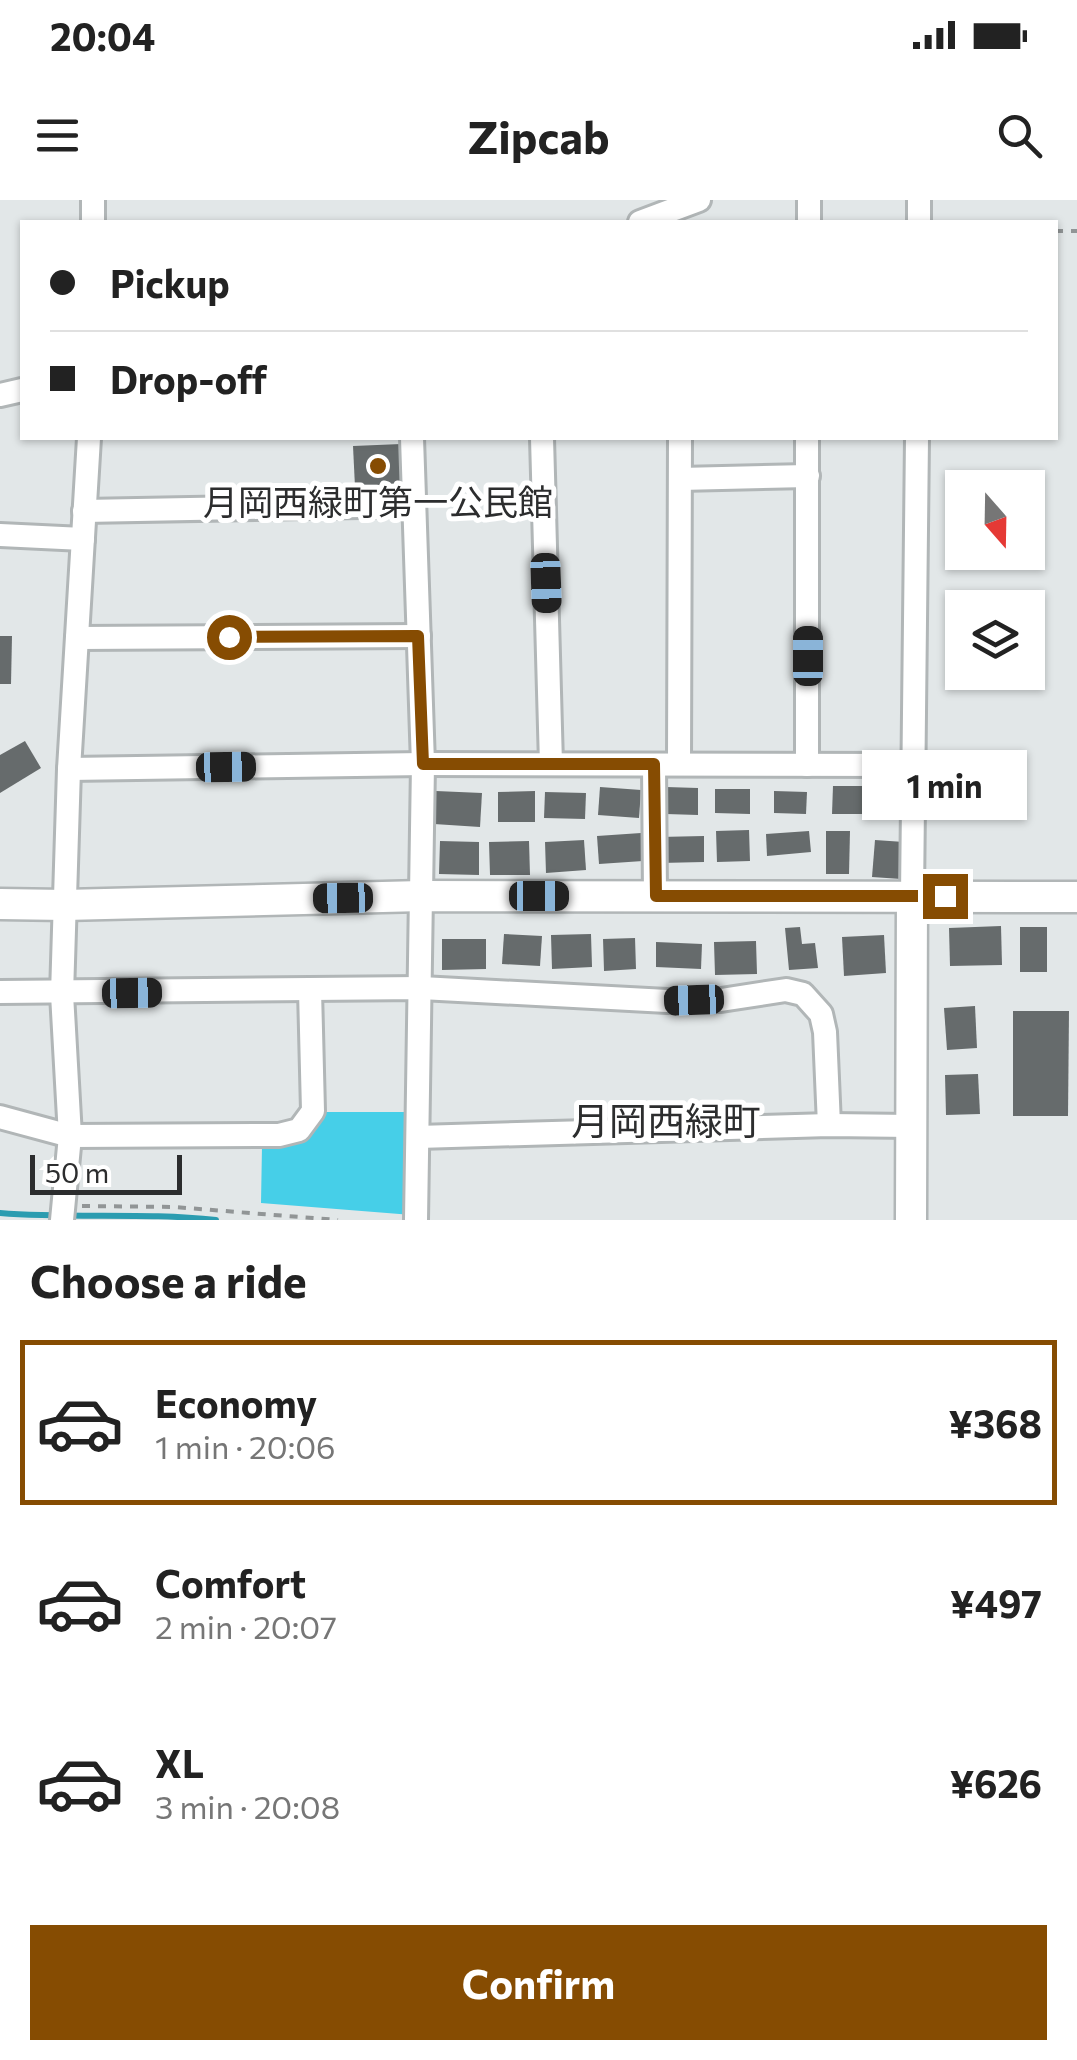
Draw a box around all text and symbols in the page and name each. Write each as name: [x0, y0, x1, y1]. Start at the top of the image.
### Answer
text: 20:04: [50, 12, 155, 59]
icon: menu: [30, 108, 85, 163]
text: Zipcab: [467, 108, 610, 163]
icon: search: [992, 108, 1047, 163]
text: Pickup: [110, 259, 230, 306]
text: Drop-off: [110, 355, 267, 402]
marker: 月岡西緑町第一公民館: [367, 455, 389, 477]
north arrow: [945, 470, 1045, 570]
map controls: [945, 470, 1045, 690]
place label: 月岡西緑町第一公民館: [203, 479, 553, 522]
car: [530, 552, 562, 614]
button: layers: [945, 590, 1045, 690]
route start: [207, 615, 252, 660]
car: [793, 626, 823, 686]
car: [196, 751, 256, 783]
callout: 1 min: [862, 751, 1028, 821]
text: 1 min: [907, 765, 982, 805]
route end: [923, 874, 968, 919]
car: [509, 881, 569, 911]
car: [313, 882, 373, 914]
car: [102, 977, 162, 1009]
car: [663, 984, 725, 1016]
district label: 月岡西緑町: [571, 1096, 761, 1143]
scale bar: [30, 1150, 182, 1194]
text: 50 m: [45, 1155, 109, 1189]
text: Choose a ride: [30, 1252, 307, 1307]
icon: car: [35, 1378, 125, 1468]
text: Economy: [155, 1379, 317, 1426]
text: ¥368: [948, 1399, 1042, 1446]
text: 1 min · 20:06: [155, 1426, 336, 1466]
icon: car: [35, 1558, 125, 1648]
text: Comfort: [155, 1559, 306, 1606]
text: ¥497: [950, 1579, 1042, 1626]
text: 2 min · 20:07: [155, 1606, 337, 1646]
icon: car: [35, 1738, 125, 1828]
text: XL: [155, 1739, 204, 1786]
text: ¥626: [950, 1759, 1042, 1806]
text: 3 min · 20:08: [155, 1786, 340, 1826]
button: Confirm: [30, 1925, 1047, 2040]

